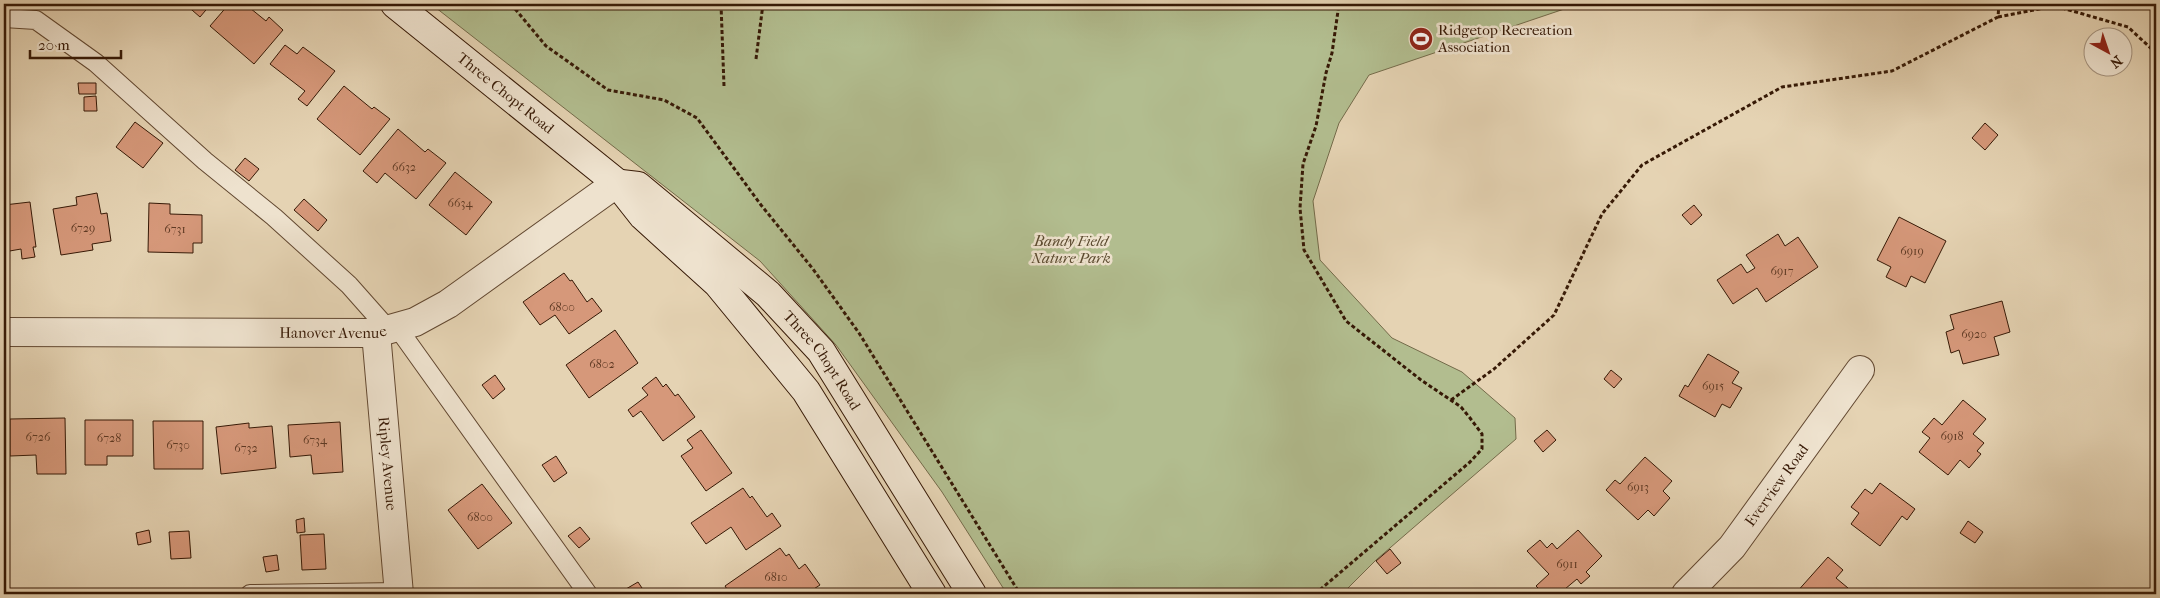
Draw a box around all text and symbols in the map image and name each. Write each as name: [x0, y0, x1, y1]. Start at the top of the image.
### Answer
place label: Ridgetop Recreation Association: [1437, 21, 1573, 56]
sports icon: Ridgetop Recreation Association: [1408, 26, 1434, 52]
scale bar: [30, 28, 121, 60]
north arrow: [2082, 28, 2132, 78]
text: 20 m: [38, 36, 70, 54]
street label: Three Chopt Road: [453, 49, 558, 138]
text: N: [2106, 52, 2126, 72]
house number: 6632: [392, 160, 416, 174]
house number: 6634: [447, 196, 473, 210]
house number: 6729: [71, 221, 95, 235]
house number: 6731: [164, 222, 186, 236]
park label: Bandy Field Nature Park: [1030, 232, 1111, 267]
house number: 6919: [1900, 244, 1924, 258]
house number: 6917: [1771, 264, 1794, 278]
house number: 6800: [549, 300, 575, 314]
street label: Three Chopt Road: [779, 307, 865, 414]
street label: Hanover Avenue: [279, 321, 389, 342]
house number: 6920: [1961, 327, 1987, 341]
house number: 6802: [589, 357, 615, 371]
house number: 6915: [1702, 379, 1724, 393]
street label: Ripley Avenue: [374, 416, 401, 512]
house number: 6918: [1940, 429, 1964, 443]
house number: 6726: [26, 430, 51, 444]
house number: 6728: [97, 431, 121, 445]
house number: 6734: [303, 433, 328, 447]
house number: 6730: [166, 438, 190, 452]
street label: Everview Road: [1741, 440, 1813, 530]
house number: 6732: [234, 441, 258, 455]
house number: 6913: [1627, 480, 1649, 494]
house number: 6800: [467, 510, 493, 524]
house number: 6911: [1556, 557, 1578, 571]
house number: 6810: [764, 570, 788, 584]

